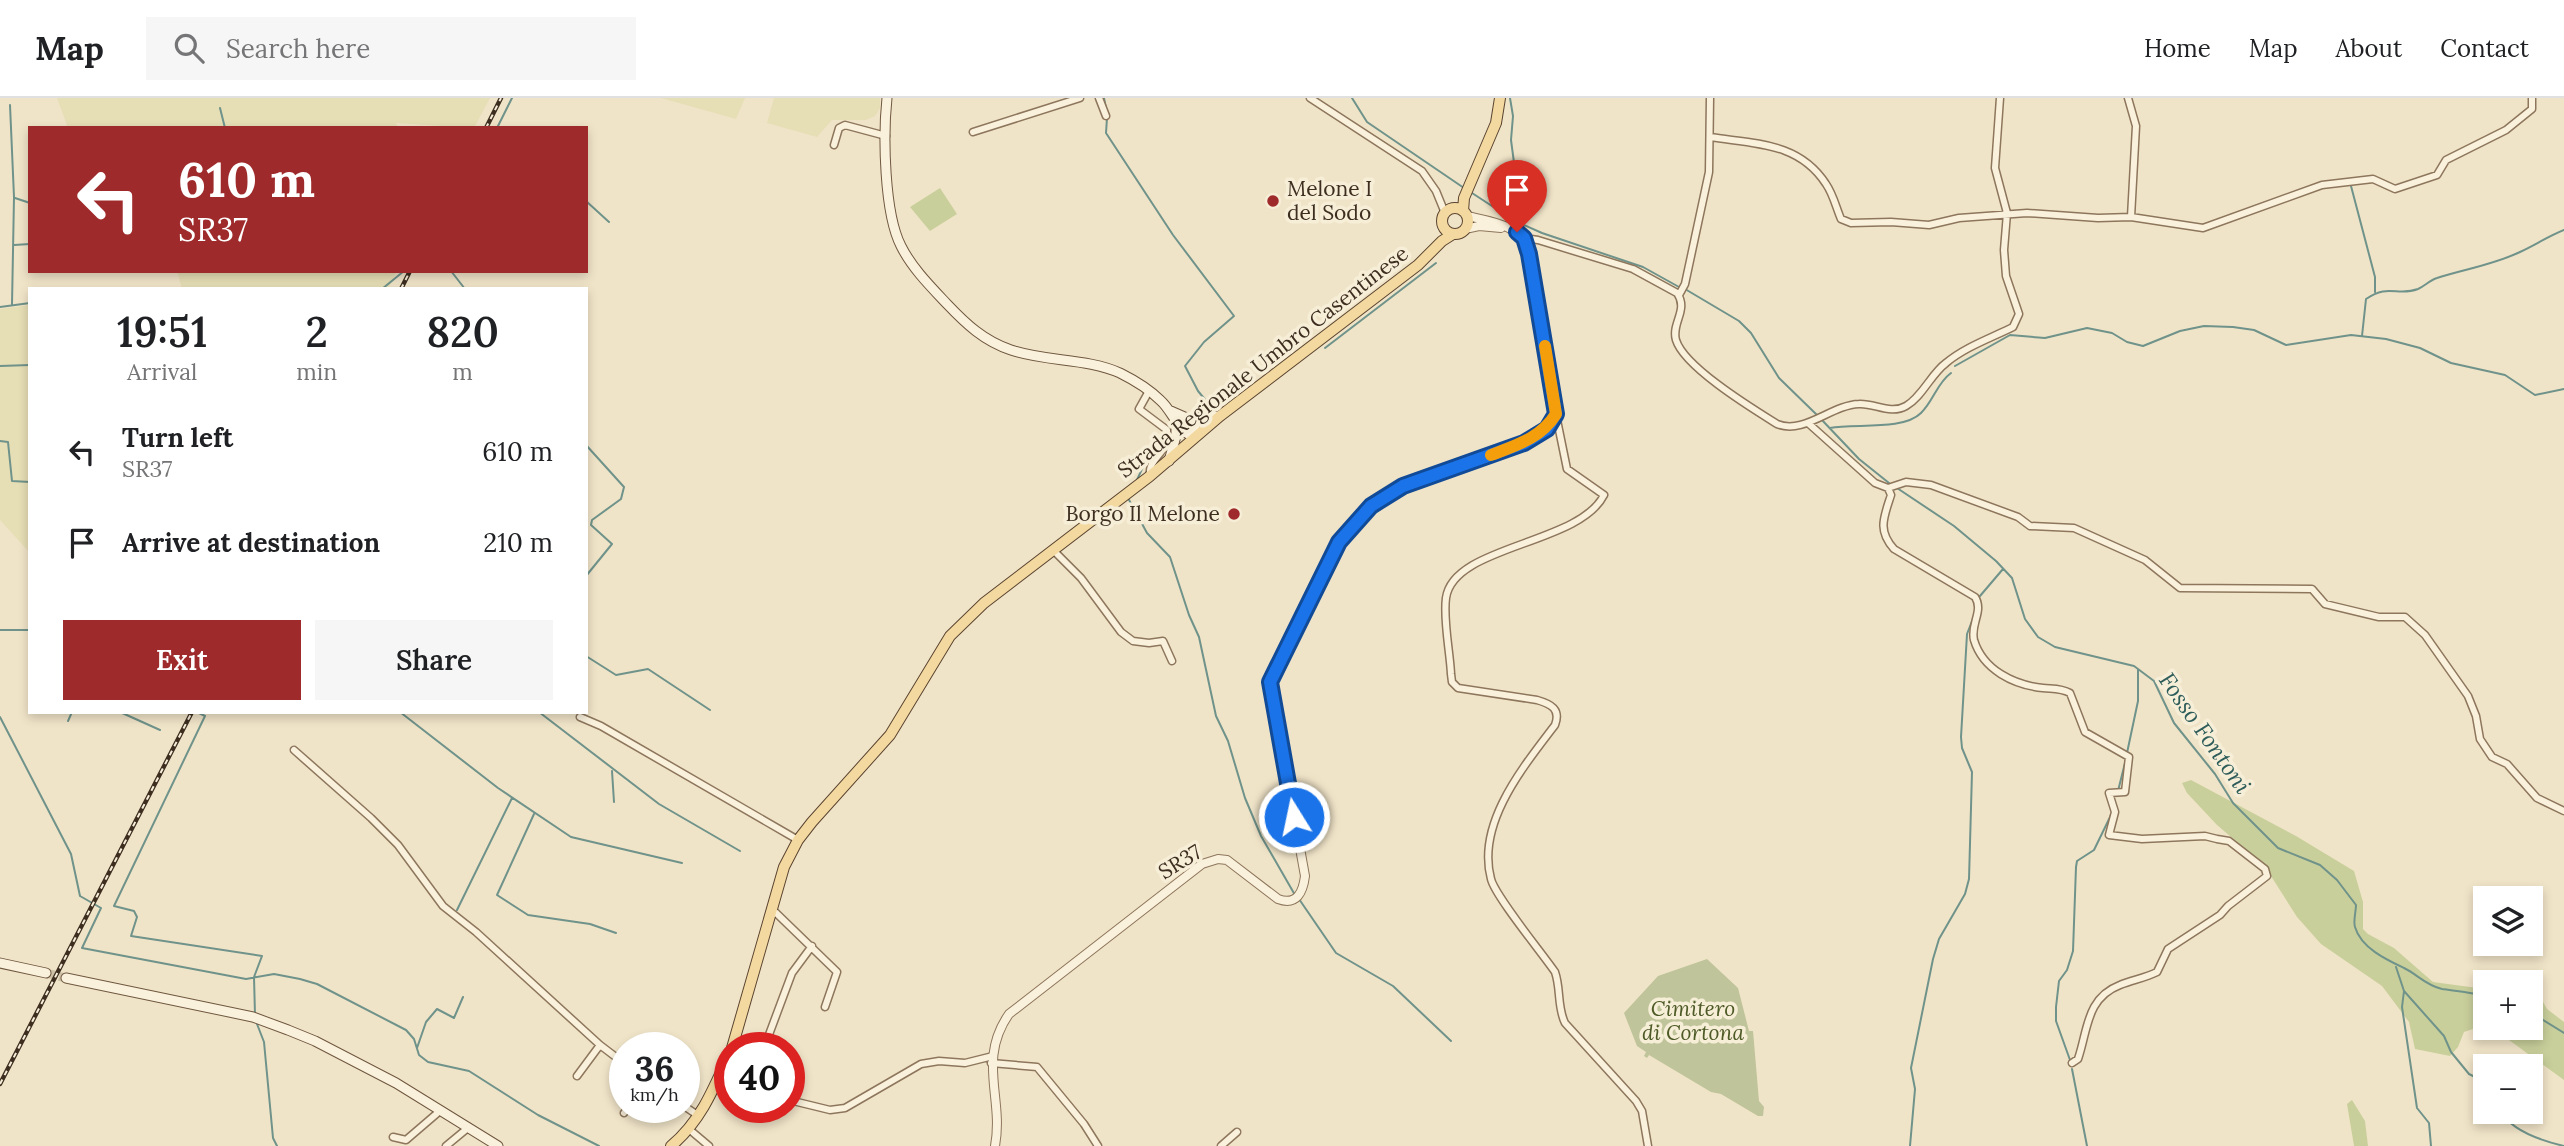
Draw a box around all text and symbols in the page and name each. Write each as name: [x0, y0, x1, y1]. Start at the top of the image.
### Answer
search box: [146, 17, 636, 80]
text: Map: [35, 27, 104, 69]
icon: search: [170, 29, 208, 67]
text: Search here: [226, 32, 370, 65]
text: Home: [2144, 33, 2211, 64]
text: Map: [2249, 33, 2298, 64]
text: About: [2336, 33, 2402, 64]
text: Contact: [2440, 33, 2529, 64]
text: 610 m: [178, 148, 315, 210]
icon: left: [63, 154, 154, 245]
pin: [1487, 160, 1547, 232]
icon: arrive: [1498, 171, 1536, 209]
place label: Melone I del Sodo: [1287, 175, 1372, 226]
marker: Melone I del Sodo: [1265, 193, 1281, 209]
text: SR37: [178, 209, 248, 250]
street label: Strada Regionale Umbro Casentinese: [1112, 240, 1413, 484]
text: 19:51: [117, 305, 207, 359]
text: 2: [306, 305, 328, 359]
text: 820: [426, 305, 499, 359]
text: Arrival: [127, 357, 197, 386]
text: min: [296, 357, 337, 386]
text: m: [452, 357, 473, 386]
text: Turn left: [122, 421, 233, 454]
icon: left: [63, 433, 101, 471]
text: 610 m: [482, 435, 553, 468]
text: SR37: [122, 454, 172, 483]
place label: Borgo Il Melone: [1065, 500, 1220, 527]
marker: Borgo Il Melone: [1226, 506, 1242, 522]
icon: arrive: [63, 524, 101, 562]
text: Arrive at destination: [122, 526, 380, 559]
text: 210 m: [483, 526, 553, 559]
button: Exit: [63, 620, 301, 700]
button: Share: [315, 620, 553, 700]
water label: Fosso Fontoni: [2153, 667, 2258, 799]
position arrow: [1257, 780, 1331, 854]
street label: SR37: [1153, 838, 1207, 885]
map controls: [2473, 886, 2543, 1124]
button: layers: [2473, 886, 2543, 956]
button: +: [2473, 970, 2543, 1040]
park label: Cimitero di Cortona: [1642, 995, 1744, 1046]
speed limit sign: 40: [714, 1032, 805, 1123]
text: 36: [635, 1046, 674, 1091]
button: −: [2473, 1054, 2543, 1124]
text: km/h: [630, 1083, 679, 1106]

